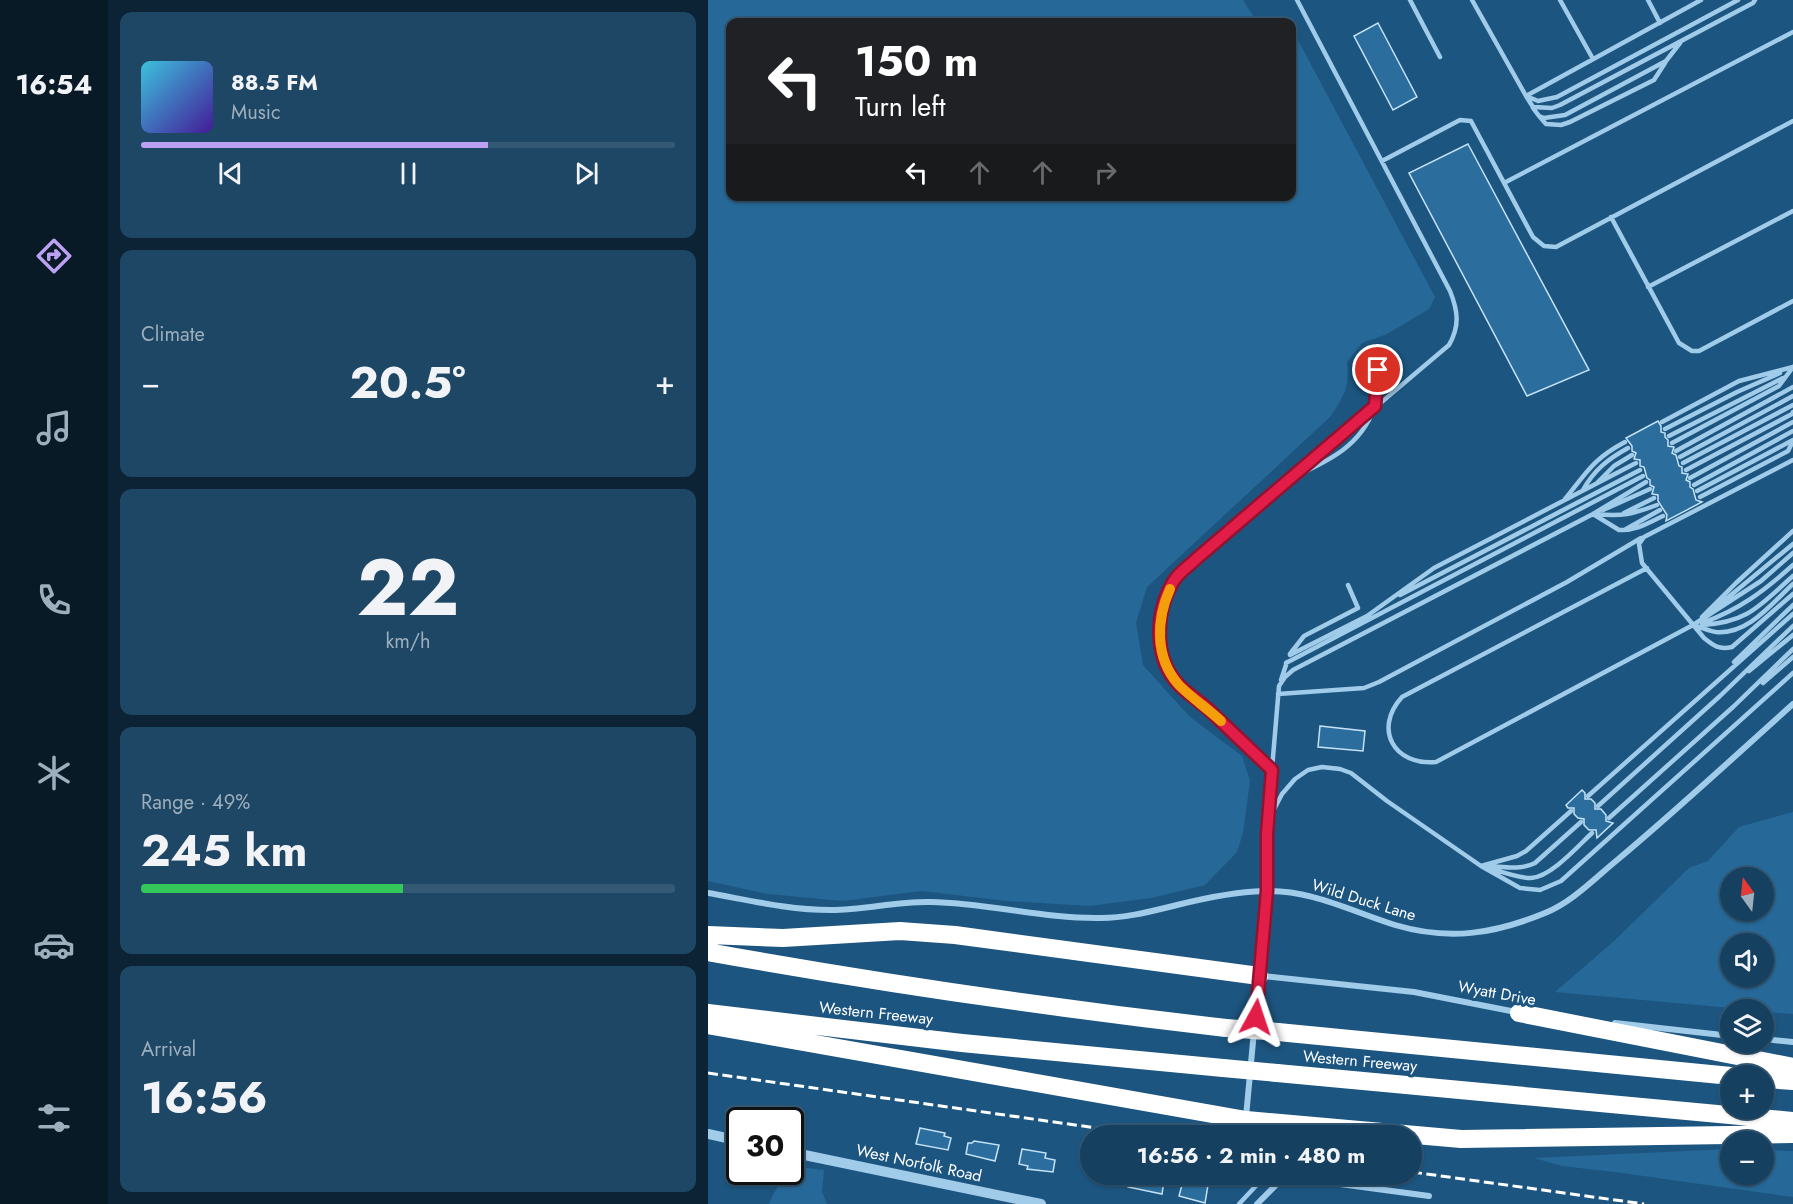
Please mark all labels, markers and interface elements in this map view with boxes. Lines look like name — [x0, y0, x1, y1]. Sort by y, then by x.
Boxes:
text: 150 m — [855, 31, 978, 92]
icon: left — [756, 42, 834, 120]
text: 16:54 — [16, 65, 92, 104]
text: 88.5 FM — [231, 66, 318, 98]
text: Turn left — [855, 87, 945, 126]
text: Music — [231, 98, 281, 127]
icon: left — [900, 156, 933, 189]
icon: ahead — [963, 156, 996, 189]
icon: ahead — [1026, 156, 1059, 189]
icon: right — [1089, 156, 1122, 189]
icon: previous — [214, 157, 247, 190]
icon: pause — [392, 157, 425, 190]
icon: next — [570, 157, 603, 190]
icon: directions — [33, 235, 75, 277]
text: Climate — [141, 320, 205, 349]
pin — [1352, 344, 1403, 395]
text: 20.5° — [349, 350, 466, 415]
icon: arrive — [1361, 353, 1394, 386]
text: − — [141, 359, 160, 406]
text: + — [655, 359, 675, 406]
icon: music — [33, 407, 75, 449]
text: 22 — [357, 532, 459, 644]
icon: phone — [33, 579, 75, 621]
text: km/h — [385, 627, 431, 656]
icon: climate — [33, 752, 75, 794]
text: Range · 49% — [141, 788, 250, 817]
text: 245 km — [141, 818, 307, 883]
north arrow — [1720, 867, 1774, 921]
map controls — [1720, 867, 1774, 1185]
street label: Wild Duck Lane — [1309, 873, 1419, 927]
icon: car — [33, 924, 75, 966]
button: sound — [1720, 933, 1774, 987]
street label: Wyatt Drive — [1456, 975, 1538, 1011]
position arrow — [1224, 985, 1288, 1049]
street label: Western Freeway — [818, 996, 935, 1031]
button: layers — [1720, 999, 1774, 1053]
text: Arrival — [141, 1035, 196, 1064]
street label: Western Freeway — [1302, 1045, 1419, 1078]
text: 16:56 — [141, 1065, 268, 1130]
button: + — [1720, 1065, 1774, 1119]
icon: filters — [33, 1097, 75, 1139]
speed limit sign: 30 — [726, 1107, 804, 1185]
button: − — [1720, 1131, 1774, 1185]
street label: West Norfolk Road — [854, 1138, 984, 1188]
text: 16:56 · 2 min · 480 m — [1137, 1139, 1365, 1171]

